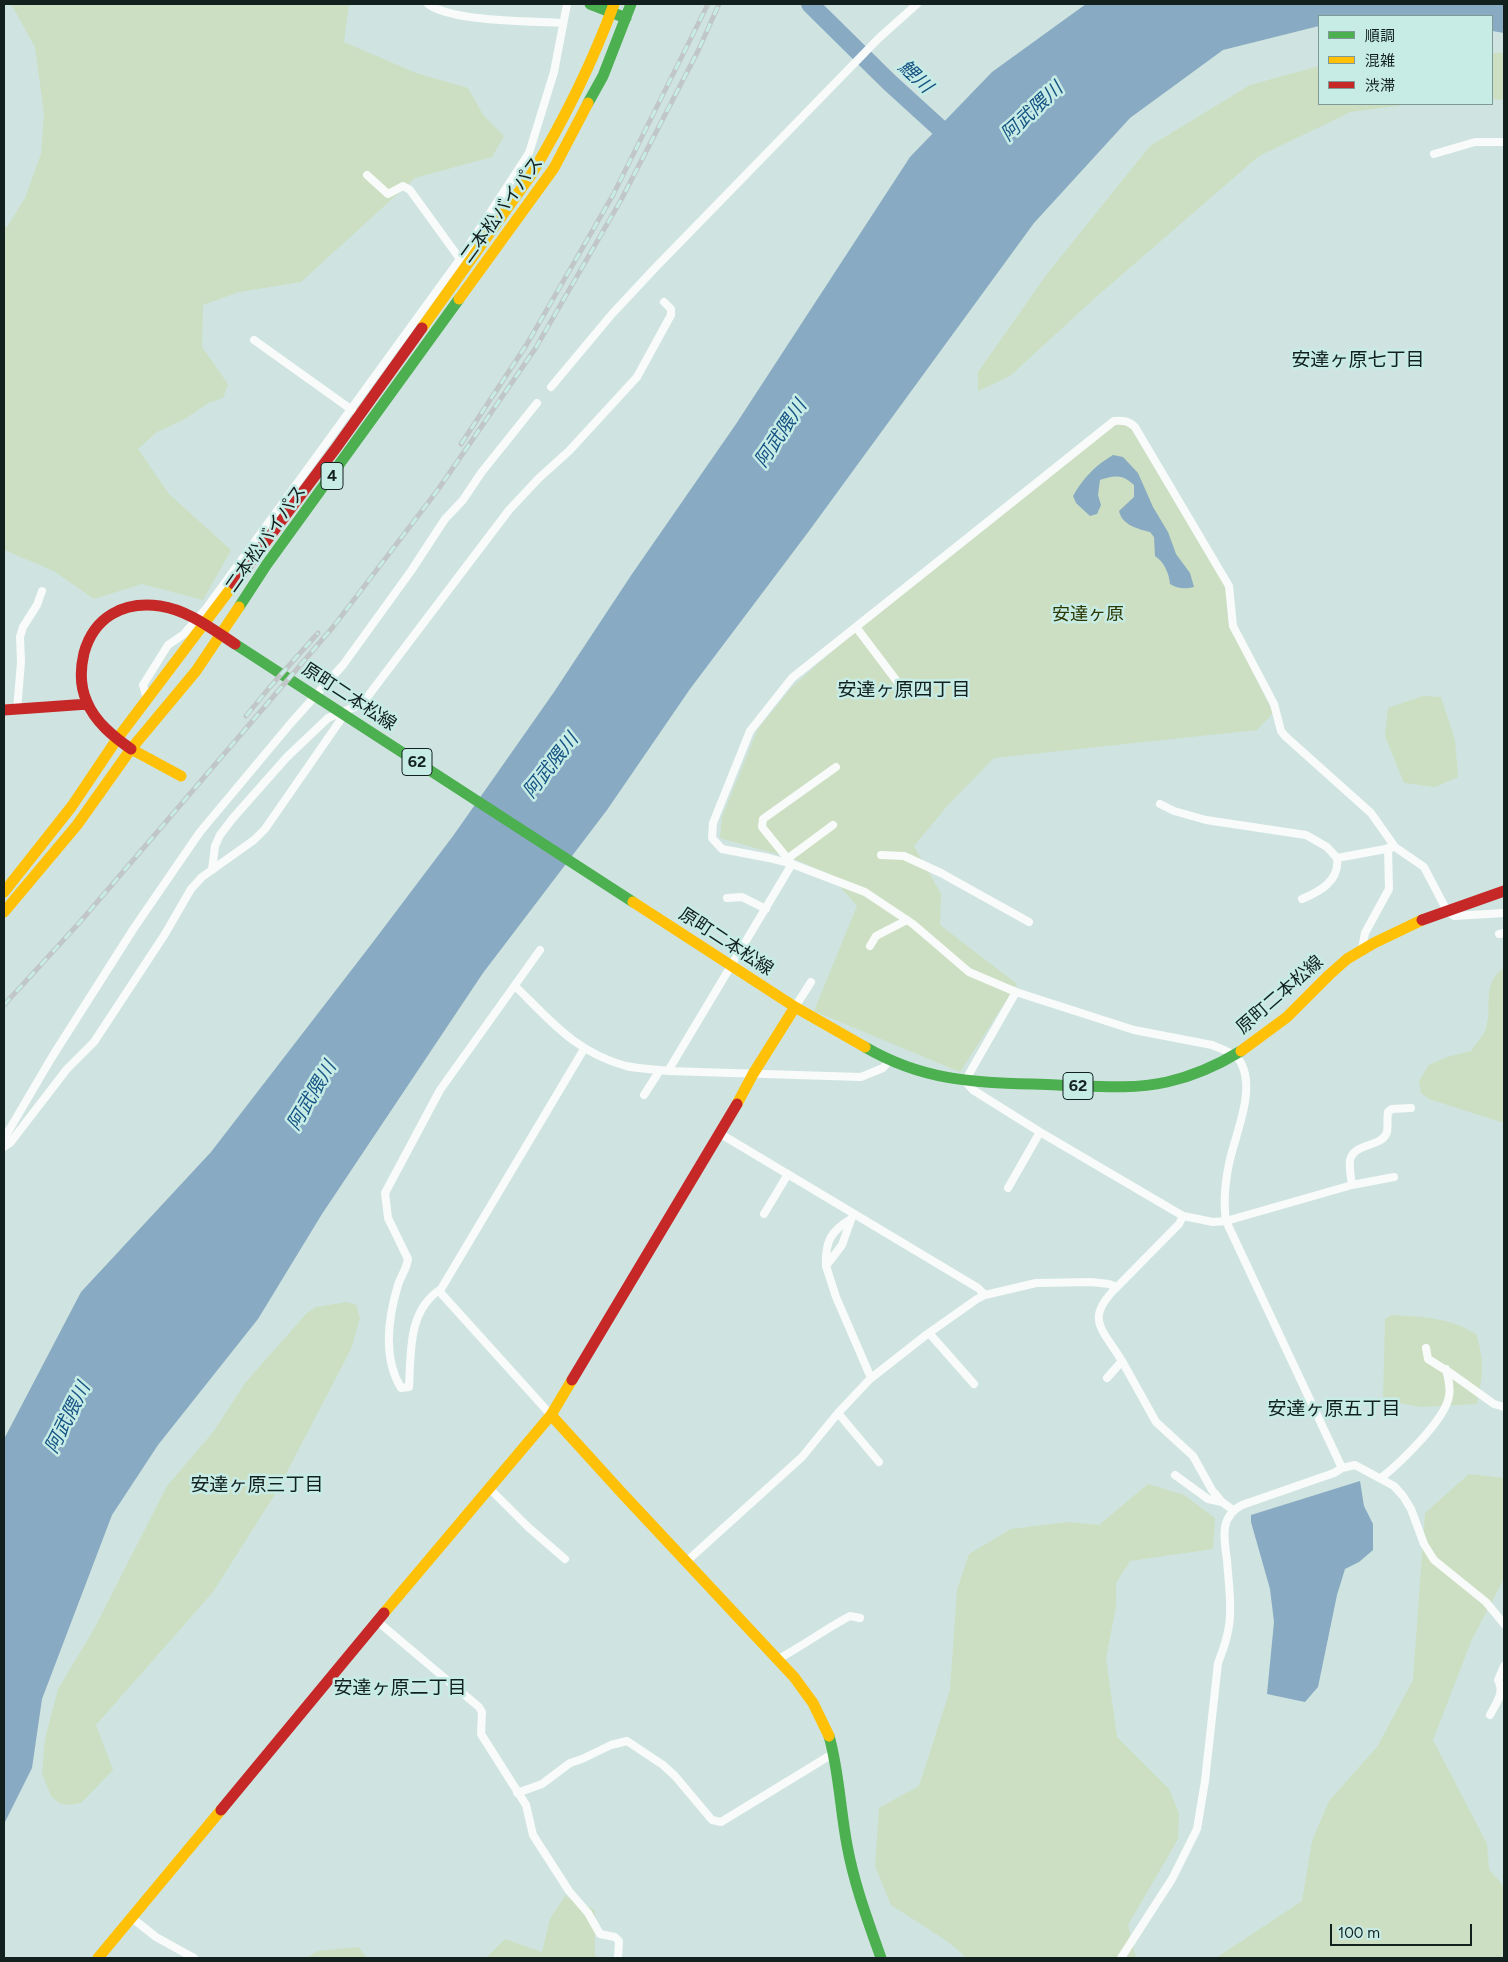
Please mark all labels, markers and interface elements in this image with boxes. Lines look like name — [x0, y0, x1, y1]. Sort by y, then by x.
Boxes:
legend — [1318, 15, 1493, 105]
text: 順調 — [1365, 27, 1395, 45]
text: 混雑 — [1365, 52, 1395, 70]
water label: 鯉川 — [893, 56, 937, 98]
text: 渋滞 — [1365, 77, 1395, 95]
water label: 阿武隈川 — [996, 78, 1068, 146]
street label: 二本松バイパス — [456, 153, 548, 267]
district label: 安達ヶ原七丁目 — [1292, 349, 1424, 371]
water label: 阿武隈川 — [750, 396, 812, 472]
road number: 4 — [321, 462, 343, 490]
street label: 二本松バイパス — [221, 481, 311, 597]
park label: 安達ヶ原 — [1052, 604, 1124, 626]
street label: 原町二本松線 — [298, 659, 400, 735]
district label: 安達ヶ原四丁目 — [838, 679, 970, 701]
water label: 阿武隈川 — [519, 729, 583, 803]
road number: 62 — [402, 749, 432, 776]
street label: 原町二本松線 — [675, 904, 777, 980]
street label: 原町二本松線 — [1232, 951, 1328, 1039]
water label: 阿武隈川 — [283, 1058, 341, 1134]
road number: 62 — [1063, 1072, 1093, 1100]
water label: 阿武隈川 — [41, 1379, 95, 1457]
district label: 安達ヶ原五丁目 — [1268, 1398, 1400, 1420]
district label: 安達ヶ原三丁目 — [191, 1474, 323, 1496]
district label: 安達ヶ原二丁目 — [334, 1677, 466, 1699]
scale bar — [1333, 1914, 1476, 1946]
text: 100 m — [1338, 1924, 1380, 1942]

